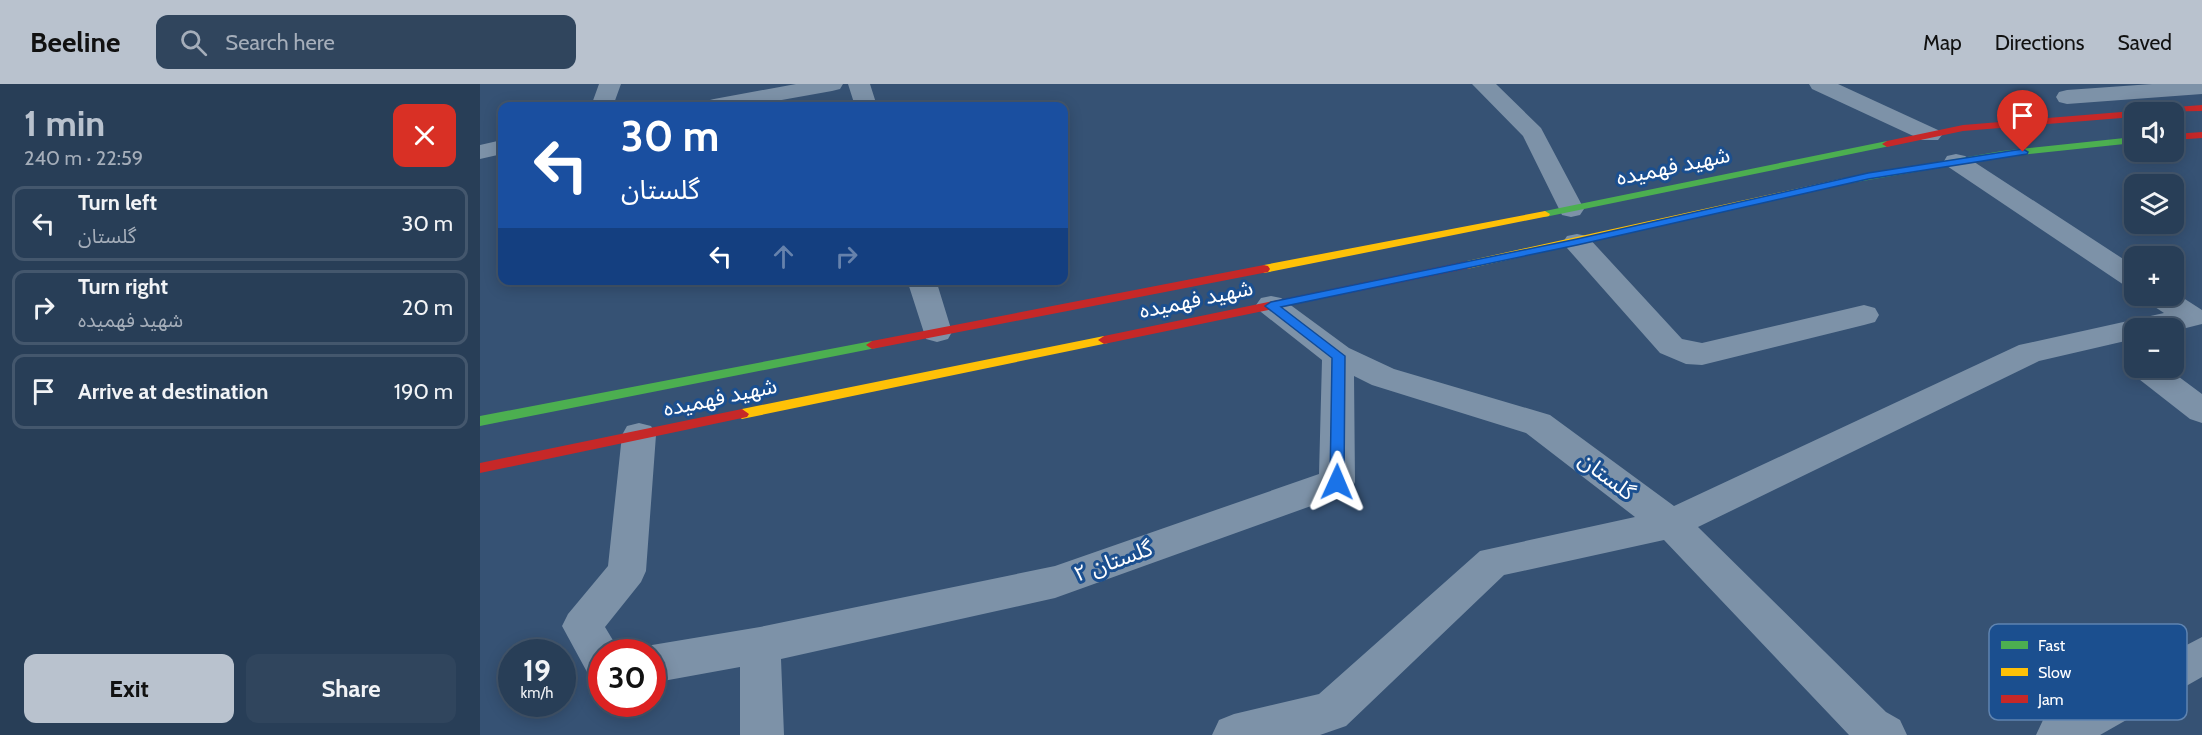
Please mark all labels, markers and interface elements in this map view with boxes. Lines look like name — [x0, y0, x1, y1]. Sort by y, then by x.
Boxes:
search box — [156, 15, 576, 69]
text: Beeline — [30, 25, 120, 59]
icon: search — [177, 26, 210, 59]
text: Search here — [225, 29, 335, 56]
text: Map — [1923, 30, 1962, 55]
text: Directions — [1995, 30, 2084, 55]
text: Saved — [2117, 30, 2172, 55]
pin — [1997, 90, 2048, 152]
icon: arrive — [2006, 99, 2039, 132]
text: 1 min — [24, 101, 105, 145]
map controls — [2124, 102, 2184, 378]
button: sound — [2124, 102, 2184, 162]
button: close — [393, 104, 456, 167]
text: 30 m — [621, 110, 719, 162]
icon: left — [522, 126, 600, 204]
street label: شهید فهمیده — [1614, 141, 1732, 191]
text: 240 m · 22:59 — [24, 146, 143, 170]
text: گلستان — [621, 173, 700, 206]
button: layers — [2124, 174, 2184, 234]
text: Turn left — [78, 189, 157, 216]
icon: left — [27, 207, 60, 240]
text: 30 m — [401, 210, 453, 237]
text: گلستان — [78, 224, 136, 248]
icon: left — [704, 240, 737, 273]
icon: ahead — [767, 240, 800, 273]
icon: right — [830, 240, 863, 273]
button: + — [2124, 246, 2184, 306]
text: Turn right — [78, 273, 168, 300]
street label: شهید فهمیده — [1137, 274, 1255, 324]
icon: right — [27, 291, 60, 324]
text: 20 m — [402, 294, 453, 321]
text: شهید فهمیده — [78, 308, 183, 332]
button: − — [2124, 318, 2184, 378]
street label: شهید فهمیده — [661, 372, 779, 422]
icon: arrive — [27, 375, 60, 408]
text: Arrive at destination — [78, 378, 268, 405]
text: 190 m — [394, 378, 453, 405]
street label: گلستان — [1573, 446, 1641, 507]
position arrow — [1305, 450, 1369, 514]
street label: گلستان ۲ — [1070, 534, 1157, 588]
legend — [1989, 624, 2187, 720]
text: Fast — [2038, 636, 2066, 655]
speed limit sign: 30 — [588, 639, 666, 717]
text: 19 — [523, 652, 551, 689]
button: Exit — [24, 654, 234, 723]
button: Share — [246, 654, 456, 723]
text: Slow — [2038, 663, 2072, 682]
text: km/h — [521, 684, 553, 702]
text: Jam — [2037, 690, 2064, 709]

